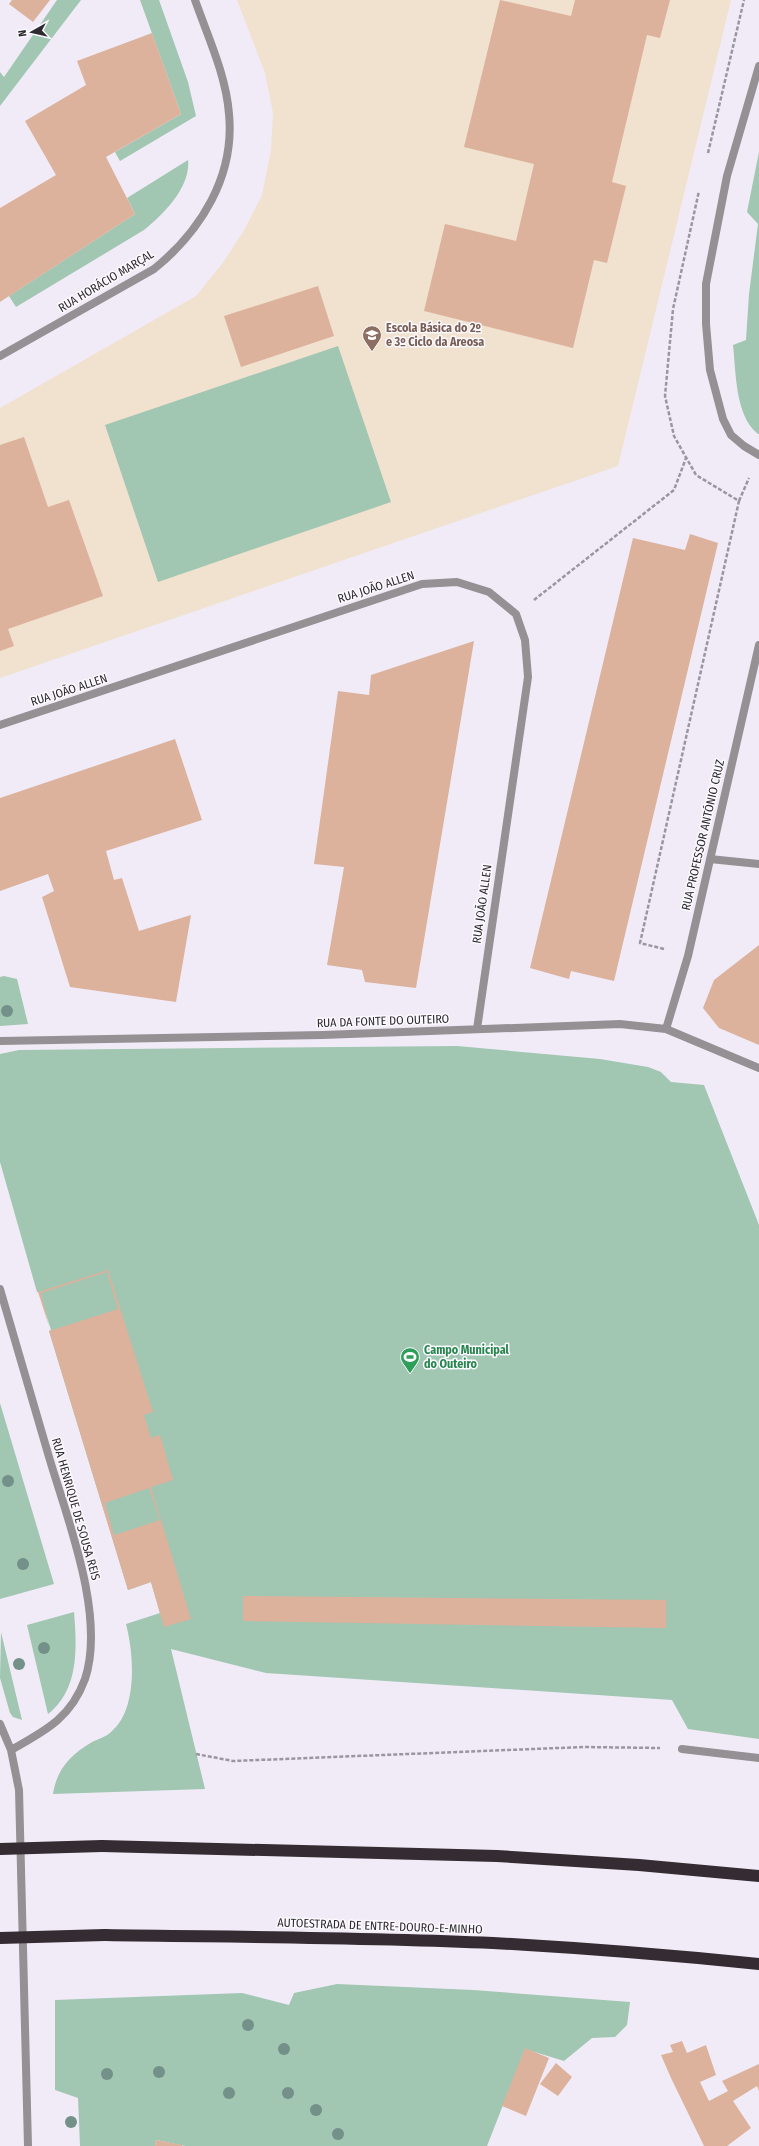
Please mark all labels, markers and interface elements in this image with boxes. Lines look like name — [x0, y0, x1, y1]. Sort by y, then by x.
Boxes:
north arrow — [12, 12, 52, 52]
text: N — [16, 29, 29, 37]
street label: RUA HORÁCIO MARÇAL — [55, 246, 157, 315]
place label: Escola Básica do 2º e 3º Ciclo da Areosa — [386, 321, 484, 349]
school or university icon: Escola Básica do 2º e 3º Ciclo da Areosa — [361, 324, 383, 352]
street label: RUA JOÃO ALLEN — [336, 567, 416, 606]
street label: RUA JOÃO ALLEN — [29, 670, 109, 709]
street label: RUA PROFESSOR ANTÓNIO CRUZ — [678, 758, 727, 912]
street label: RUA JOÃO ALLEN — [469, 863, 494, 944]
street label: RUA DA FONTE DO OUTEIRO — [316, 1012, 450, 1030]
place label: Campo Municipal do Outeiro — [424, 1343, 510, 1371]
sports icon: Campo Municipal do Outeiro — [399, 1346, 421, 1374]
street label: RUA HENRIQUE DE SOUSA REIS — [49, 1436, 103, 1582]
street label: AUTOESTRADA DE ENTRE-DOURO-E-MINHO — [277, 1915, 483, 1937]

